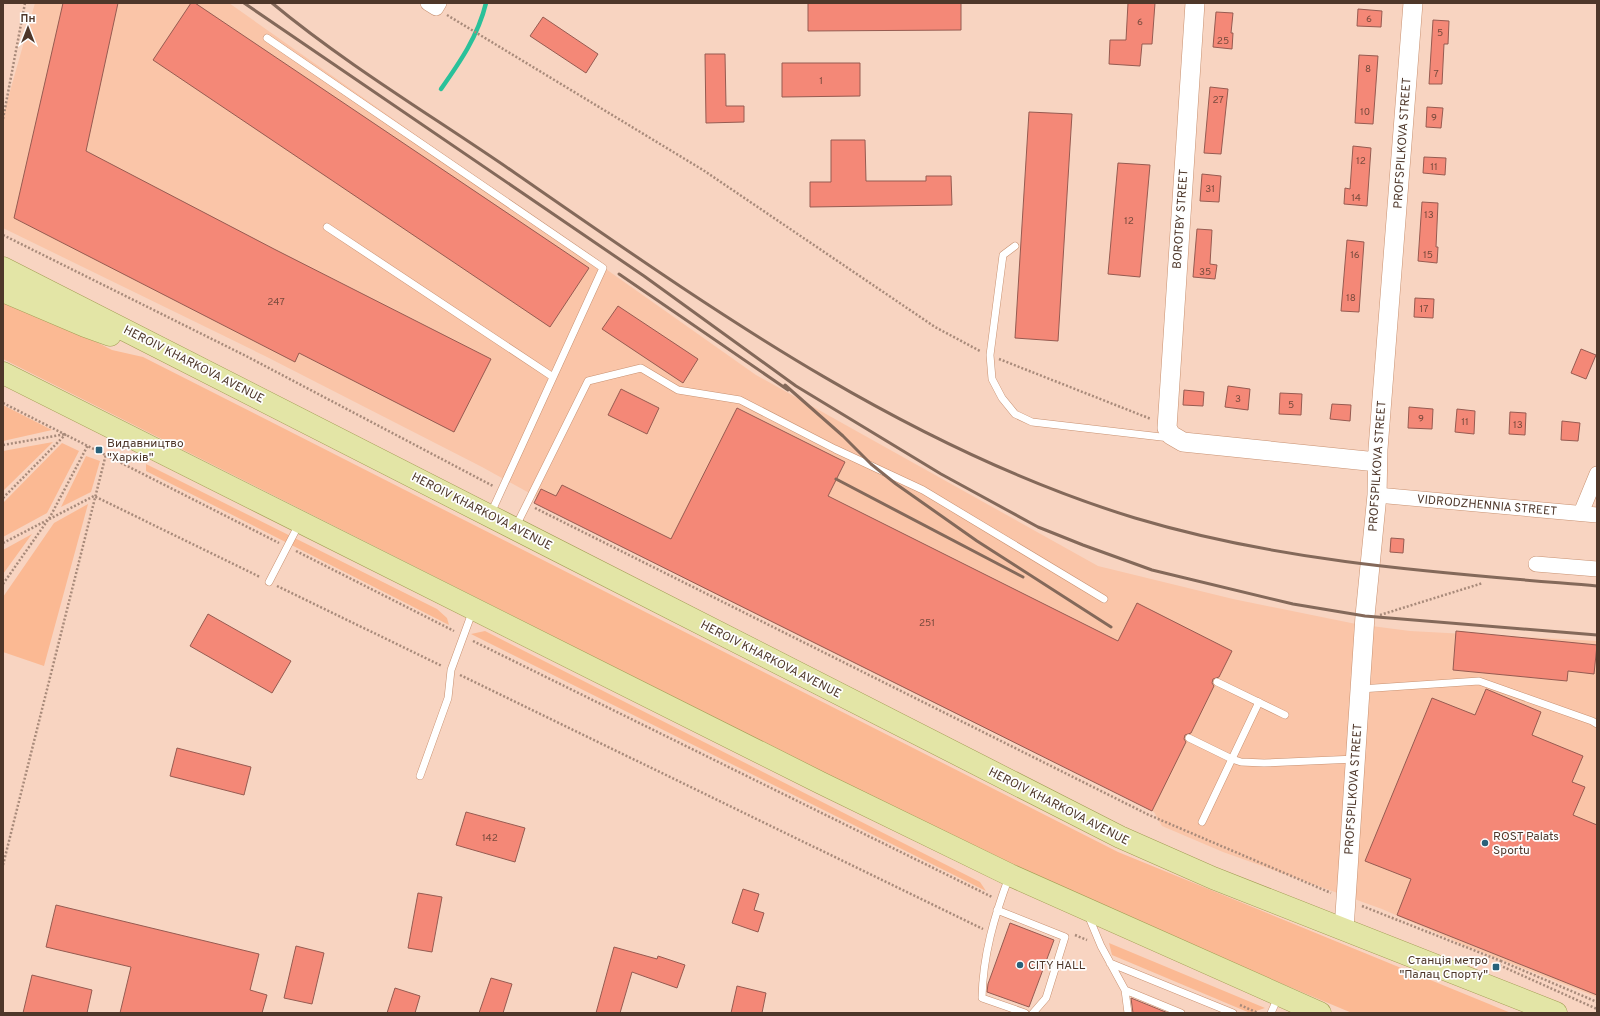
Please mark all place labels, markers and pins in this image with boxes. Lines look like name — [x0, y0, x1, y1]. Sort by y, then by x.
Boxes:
place label: Видавництво "Харків" — [107, 436, 184, 466]
marker: Видавництво "Харків" — [94, 445, 104, 455]
place label: ROST Palats Sportu — [1493, 829, 1559, 859]
marker: ROST Palats Sportu — [1480, 838, 1490, 848]
place label: Станція метро "Палац Спорту" — [1399, 953, 1488, 983]
place label: CITY HALL — [1028, 958, 1086, 974]
marker: CITY HALL — [1015, 960, 1025, 970]
marker: Станція метро "Палац Спорту" — [1491, 962, 1501, 972]

